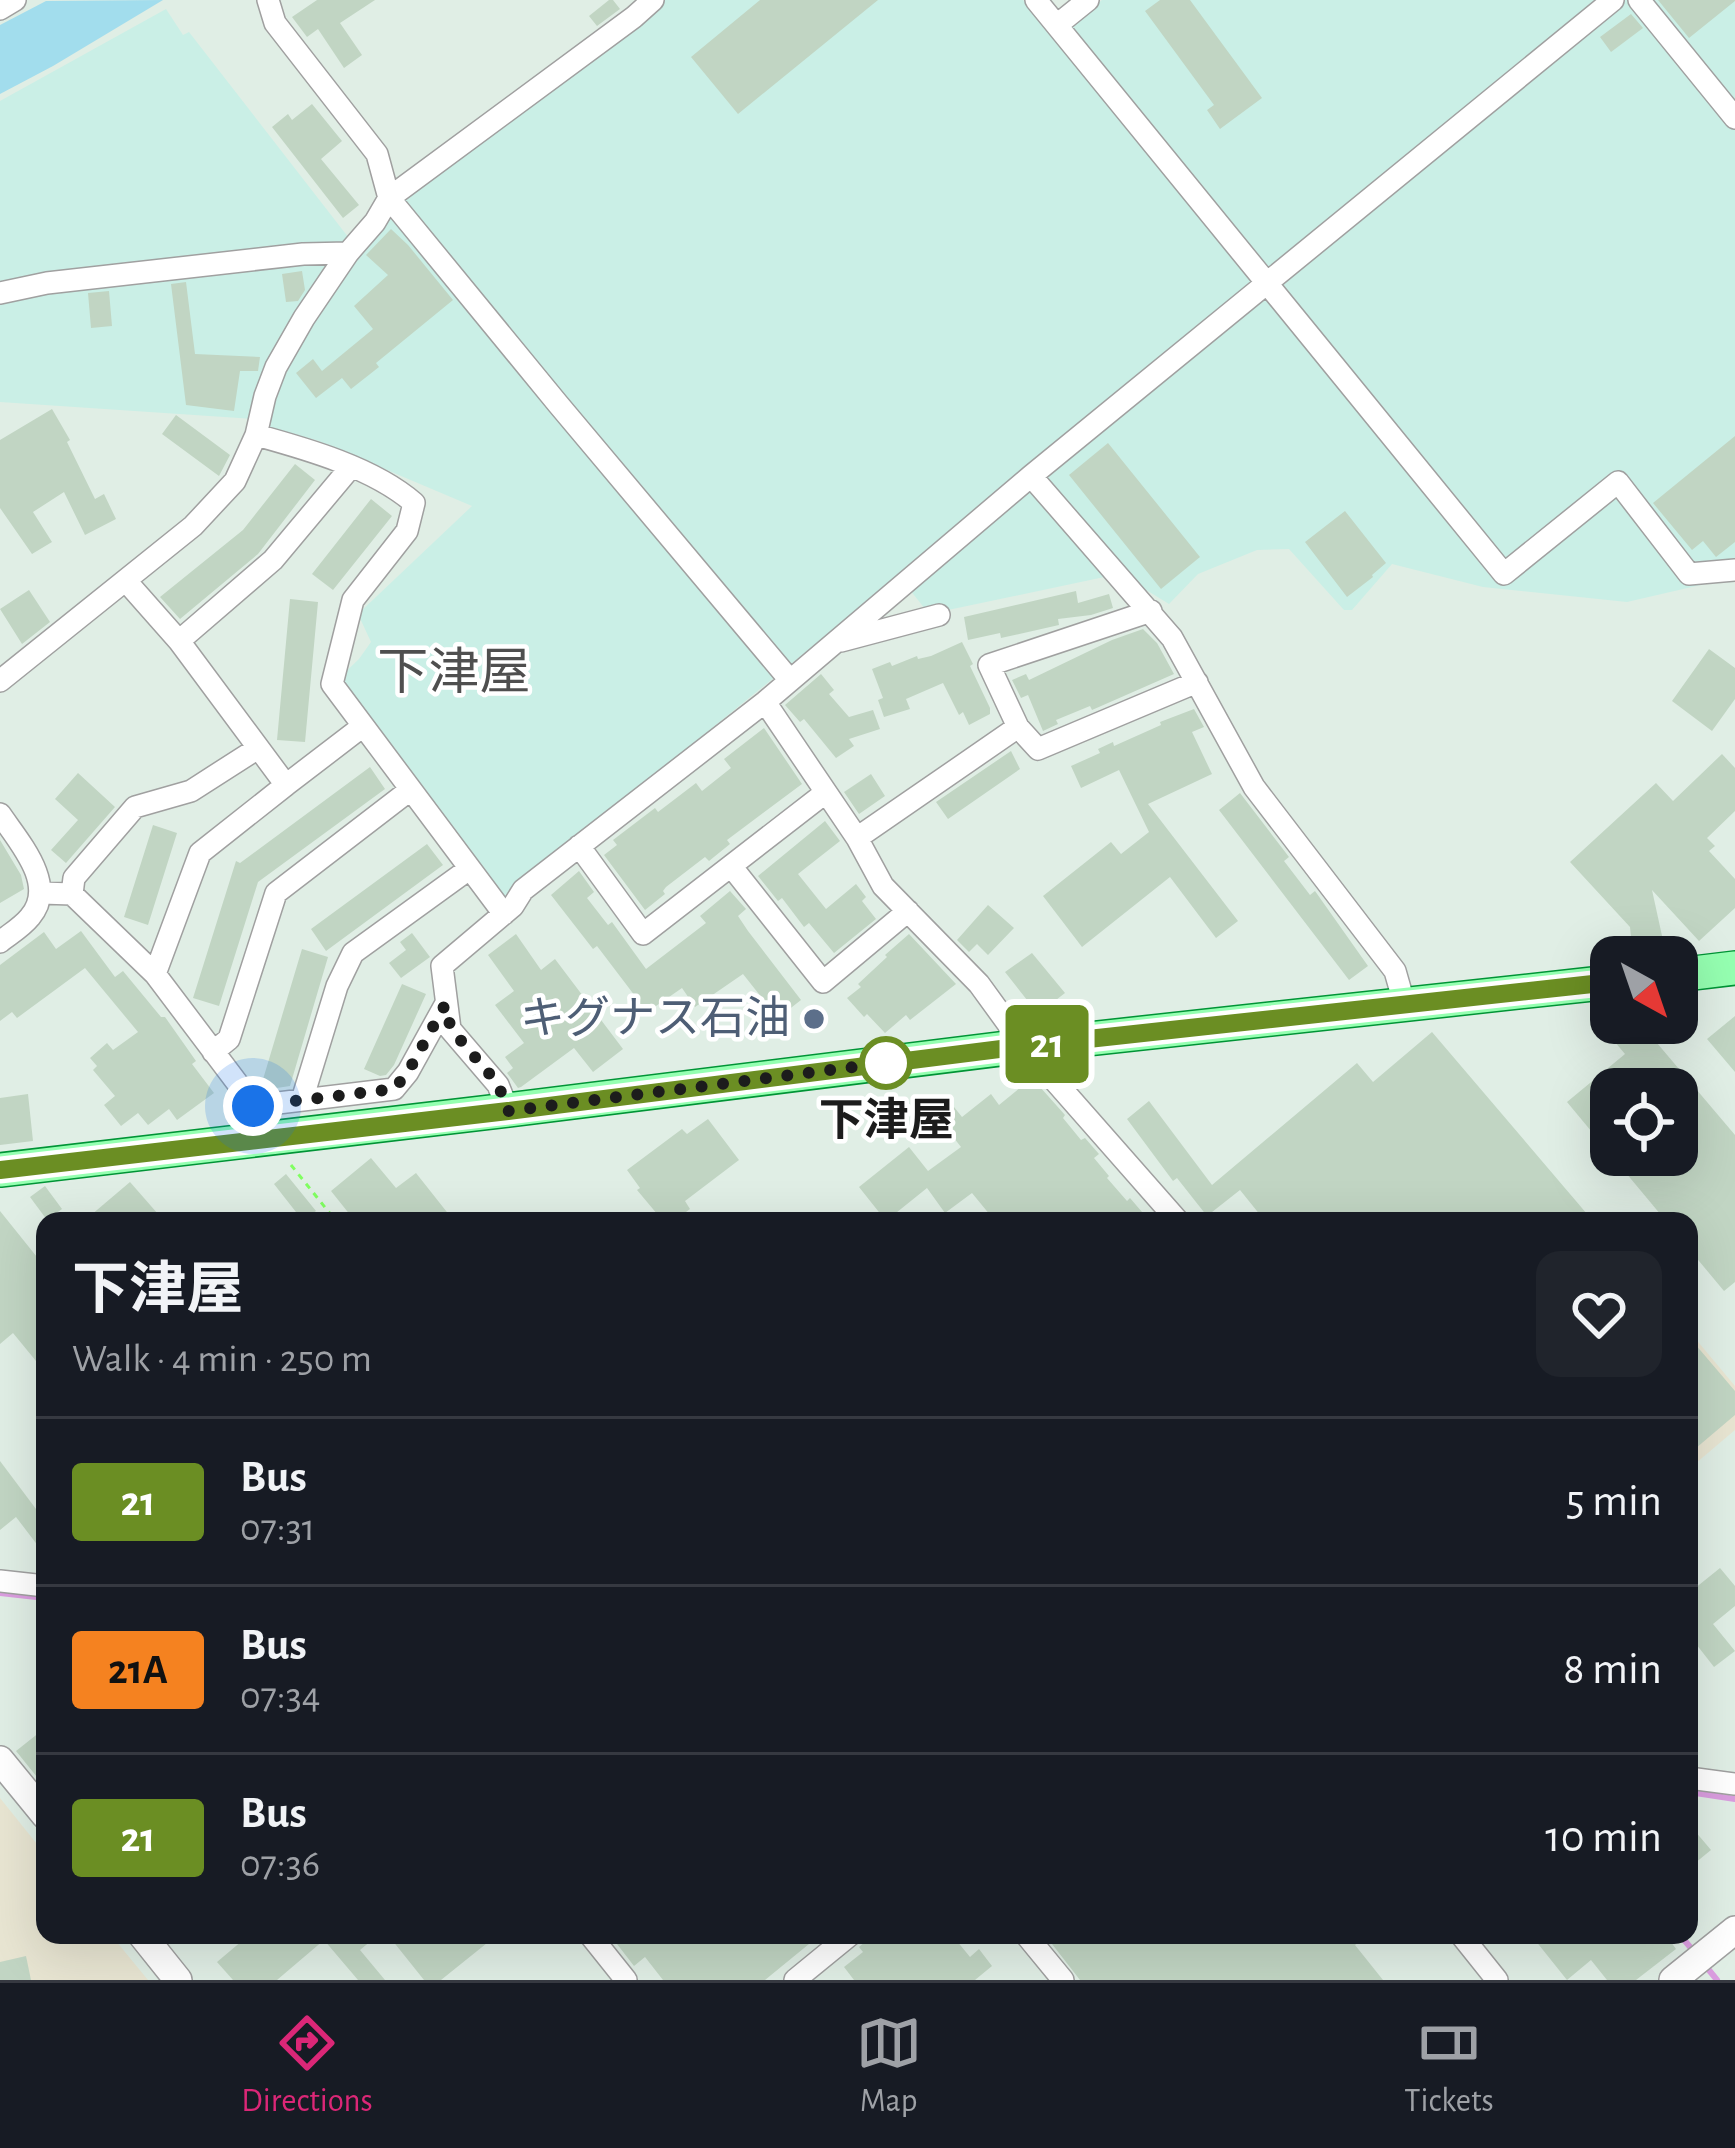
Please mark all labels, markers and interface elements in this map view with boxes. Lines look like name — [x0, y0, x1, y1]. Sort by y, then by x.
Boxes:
district label: 下津屋 — [377, 646, 531, 699]
north arrow — [1590, 936, 1698, 1044]
map controls — [1590, 936, 1698, 1176]
place label: キグナス石油 — [520, 995, 790, 1042]
line badge: 21 — [993, 1005, 1101, 1083]
marker: キグナス石油 — [801, 1006, 827, 1032]
text: 21 — [1030, 1023, 1064, 1065]
marker: 下津屋 — [861, 1038, 911, 1088]
button: locate — [1590, 1068, 1698, 1176]
your location — [223, 1076, 283, 1136]
place label: 下津屋 — [818, 1096, 954, 1144]
button: heart — [1536, 1251, 1662, 1377]
text: 下津屋 — [72, 1262, 243, 1319]
text: Walk · 4 min · 250 m — [72, 1340, 372, 1379]
text: Bus — [240, 1455, 307, 1500]
text: 5 min — [1566, 1479, 1662, 1524]
text: 21 — [121, 1481, 155, 1523]
text: 07:31 — [240, 1509, 315, 1548]
text: Bus — [240, 1623, 307, 1668]
text: 8 min — [1563, 1647, 1662, 1692]
text: 21A — [108, 1649, 168, 1691]
text: 07:34 — [240, 1677, 321, 1716]
text: Bus — [240, 1791, 307, 1836]
text: 10 min — [1545, 1815, 1662, 1860]
text: 21 — [121, 1817, 155, 1859]
text: 07:36 — [240, 1845, 320, 1884]
tab: Directions — [241, 2010, 373, 2122]
tab: Map — [856, 2010, 922, 2122]
tab: Tickets — [1404, 2010, 1494, 2122]

